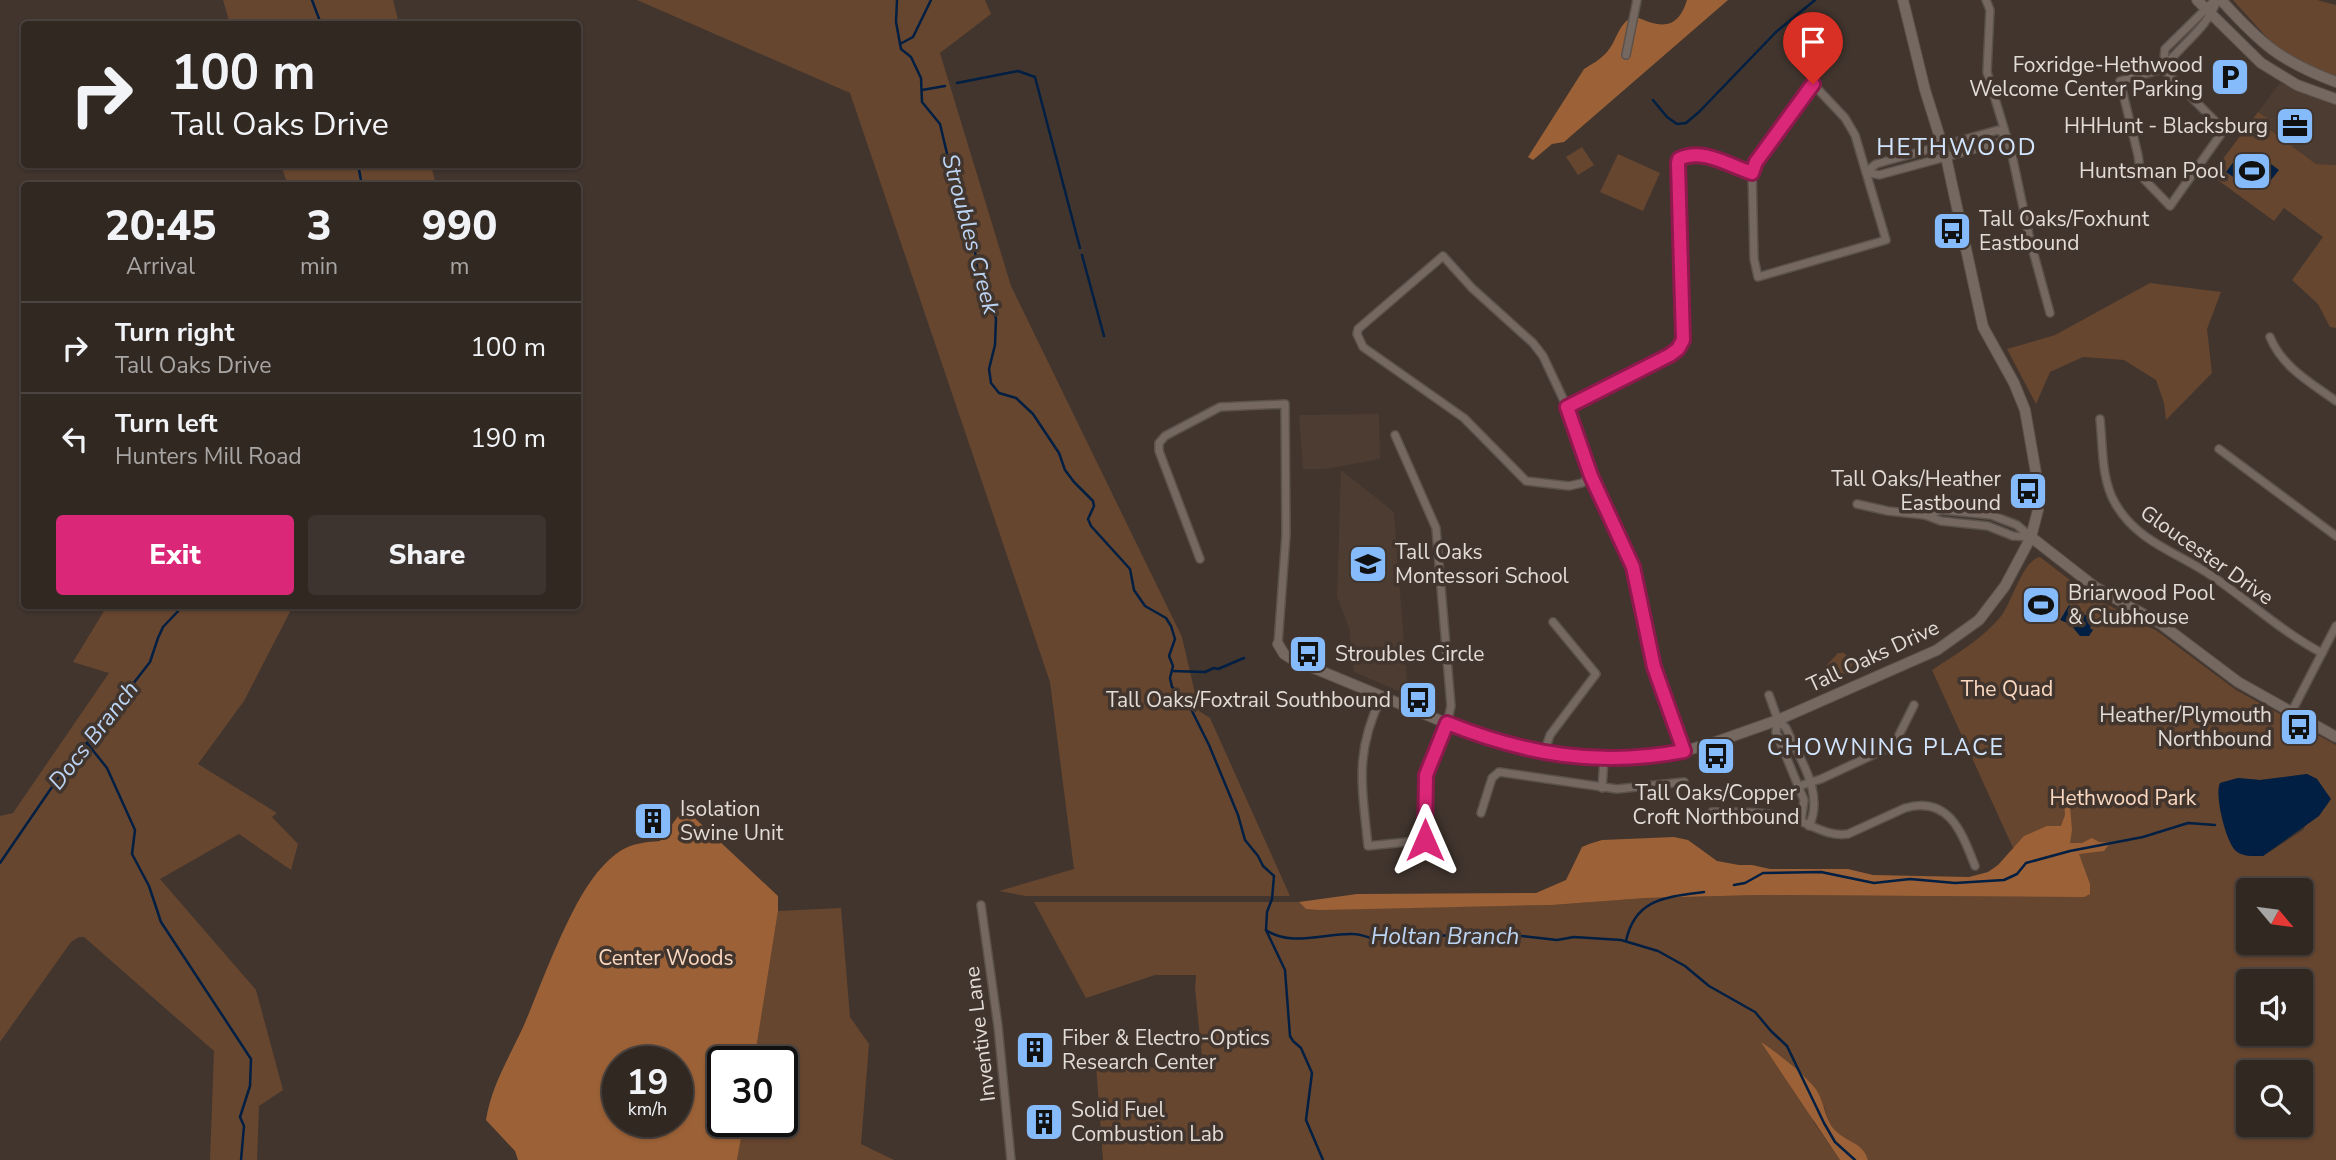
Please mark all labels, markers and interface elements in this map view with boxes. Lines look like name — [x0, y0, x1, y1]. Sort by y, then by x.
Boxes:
pin — [1783, 12.0, 1843, 84]
icon: arrive — [1794, 23, 1832, 61]
text: 100 m — [171, 39, 315, 106]
icon: right — [56, 49, 147, 140]
place label: Foxridge-Hethwood Welcome Center Parking — [1969, 51, 2203, 103]
parking icon: Foxridge-Hethwood Welcome Center Parking — [2209, 56, 2251, 98]
text: Tall Oaks Drive — [171, 103, 389, 146]
office icon: HHHunt - Blacksburg — [2274, 105, 2316, 147]
place label: HHHunt - Blacksburg — [2064, 112, 2268, 140]
district label: HETHWOOD — [1876, 131, 2038, 163]
sports icon: Huntsman Pool — [2231, 150, 2273, 192]
water label: Stroubles Creek — [934, 151, 1007, 318]
place label: Huntsman Pool — [2079, 157, 2226, 185]
text: 20:45 — [105, 198, 216, 255]
text: 3 — [306, 198, 332, 255]
text: 990 — [422, 198, 497, 255]
place label: Tall Oaks/Foxhunt Eastbound — [1979, 205, 2150, 257]
bus stop icon: Tall Oaks/Foxhunt Eastbound — [1931, 210, 1973, 252]
text: Arrival — [126, 251, 195, 282]
text: min — [300, 251, 338, 282]
text: m — [450, 251, 469, 282]
text: Turn right — [115, 315, 234, 350]
icon: right — [56, 329, 94, 367]
text: 100 m — [470, 330, 546, 365]
text: Tall Oaks Drive — [115, 350, 271, 381]
text: Turn left — [115, 406, 218, 441]
icon: left — [56, 420, 94, 458]
text: 190 m — [470, 421, 546, 456]
text: Hunters Mill Road — [115, 441, 302, 472]
place label: Tall Oaks/Heather Eastbound — [1831, 465, 2001, 517]
bus stop icon: Tall Oaks/Heather Eastbound — [2007, 470, 2049, 512]
street label: Gloucester Drive — [2135, 499, 2279, 611]
button: Exit — [56, 515, 294, 595]
button: Share — [308, 515, 546, 595]
place label: Tall Oaks Montessori School — [1395, 538, 1570, 590]
school or university icon: Tall Oaks Montessori School — [1347, 543, 1389, 585]
place label: Briarwood Pool & Clubhouse — [2068, 579, 2216, 631]
sports icon: Briarwood Pool & Clubhouse — [2020, 584, 2062, 626]
street label: Tall Oaks Drive — [1802, 613, 1944, 699]
bus stop icon: Stroubles Circle — [1287, 633, 1329, 675]
place label: Stroubles Circle — [1335, 640, 1485, 668]
water label: Docs Branch — [41, 674, 146, 796]
park label: The Quad — [1961, 675, 2053, 703]
bus stop icon: Tall Oaks/Foxtrail Southbound — [1397, 679, 1439, 721]
place label: Tall Oaks/Foxtrail Southbound — [1106, 686, 1391, 714]
place label: Heather/Plymouth Northbound — [2099, 701, 2272, 753]
bus stop icon: Heather/Plymouth Northbound — [2278, 706, 2320, 748]
district label: CHOWNING PLACE — [1767, 732, 2005, 763]
bus stop icon: Tall Oaks/Copper Croft Northbound — [1695, 735, 1737, 777]
place label: Tall Oaks/Copper Croft Northbound — [1633, 779, 1799, 831]
park label: Hethwood Park — [2050, 784, 2197, 812]
place label: Isolation Swine Unit — [680, 795, 784, 847]
building icon: Isolation Swine Unit — [632, 800, 674, 842]
position arrow — [1388, 803, 1462, 877]
north arrow — [2236, 878, 2314, 956]
map controls — [2236, 878, 2313, 1137]
water label: Holtan Branch — [1371, 921, 1519, 952]
park label: Center Woods — [598, 944, 734, 972]
street label: Inventive Lane — [958, 965, 1002, 1103]
button: sound — [2236, 969, 2313, 1046]
place label: Fiber & Electro-Optics Research Center — [1062, 1024, 1270, 1076]
building icon: Fiber & Electro-Optics Research Center — [1014, 1029, 1056, 1071]
speed limit sign: 30 — [707, 1046, 798, 1137]
text: 19 — [626, 1059, 669, 1106]
button: search — [2236, 1060, 2313, 1137]
place label: Solid Fuel Combustion Lab — [1071, 1096, 1224, 1148]
text: km/h — [628, 1097, 667, 1121]
building icon: Solid Fuel Combustion Lab — [1023, 1101, 1065, 1143]

